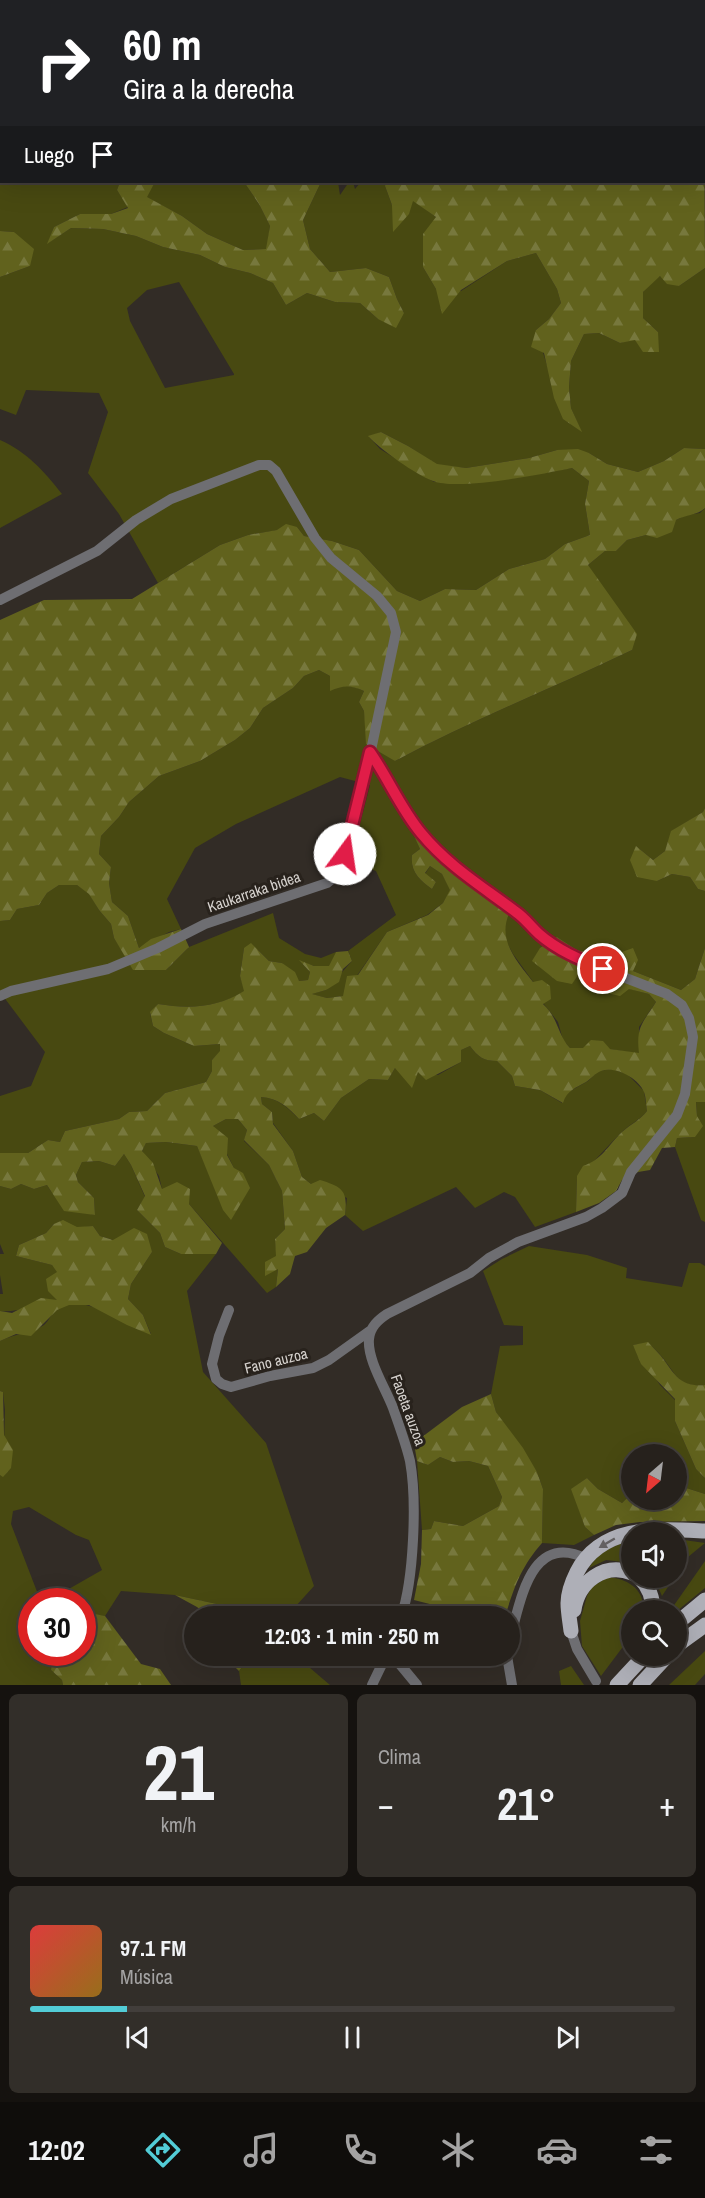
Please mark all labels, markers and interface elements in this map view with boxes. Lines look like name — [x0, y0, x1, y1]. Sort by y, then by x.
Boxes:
text: 60 m — [123, 17, 202, 73]
icon: right — [24, 24, 102, 102]
text: Gira a la derecha — [123, 71, 294, 107]
icon: arrive — [86, 138, 119, 171]
text: Luego — [24, 140, 74, 170]
position arrow — [313, 822, 377, 886]
street label: Kaukarraka bidea — [205, 866, 303, 917]
pin — [577, 943, 628, 994]
icon: arrive — [586, 952, 619, 985]
street label: Fano auzoa — [242, 1343, 310, 1378]
street label: Faoeta auzoa — [386, 1371, 431, 1449]
north arrow — [621, 1444, 687, 1510]
map controls — [621, 1444, 687, 1666]
button: sound — [621, 1522, 687, 1588]
one-way arrow — [599, 1537, 615, 1548]
speed limit sign: 30 — [18, 1588, 96, 1666]
button: search — [621, 1600, 687, 1666]
text: 12:03 · 1 min · 250 m — [265, 1621, 439, 1651]
text: 21 — [143, 1719, 214, 1824]
text: Clima — [378, 1743, 421, 1770]
text: 21° — [497, 1773, 556, 1834]
text: − — [378, 1782, 394, 1826]
text: + — [659, 1782, 675, 1826]
text: km/h — [161, 1811, 196, 1838]
text: 97.1 FM — [120, 1933, 186, 1963]
text: Música — [120, 1963, 173, 1990]
icon: previous — [121, 2021, 154, 2054]
icon: pause — [336, 2021, 369, 2054]
icon: next — [551, 2021, 584, 2054]
icon: directions — [142, 2129, 184, 2171]
icon: music — [240, 2129, 282, 2171]
icon: phone — [339, 2129, 381, 2171]
icon: climate — [437, 2129, 479, 2171]
icon: car — [536, 2129, 578, 2171]
icon: filters — [635, 2129, 677, 2171]
text: 12:02 — [28, 2132, 85, 2168]

